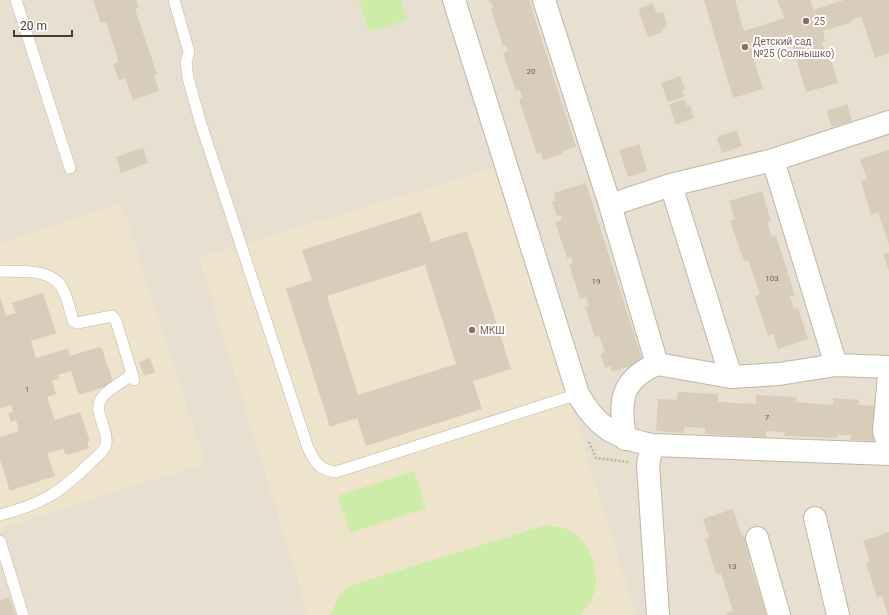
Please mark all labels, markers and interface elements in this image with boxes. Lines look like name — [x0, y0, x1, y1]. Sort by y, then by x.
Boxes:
scale bar — [14, 12, 72, 38]
marker: 25 — [801, 16, 811, 26]
place label: 25 — [814, 16, 826, 27]
text: 20 m — [20, 19, 47, 33]
place label: Детский сад №25 (Солнышко) — [753, 36, 834, 60]
marker: Детский сад №25 (Солнышко) — [740, 42, 750, 52]
house number: 20 — [527, 67, 536, 76]
house number: 103 — [765, 274, 779, 283]
house number: 19 — [592, 277, 601, 286]
marker: МКШ — [467, 325, 477, 335]
place label: МКШ — [480, 325, 505, 336]
house number: 1 — [25, 385, 29, 394]
house number: 7 — [765, 413, 770, 422]
house number: 13 — [728, 562, 737, 571]

